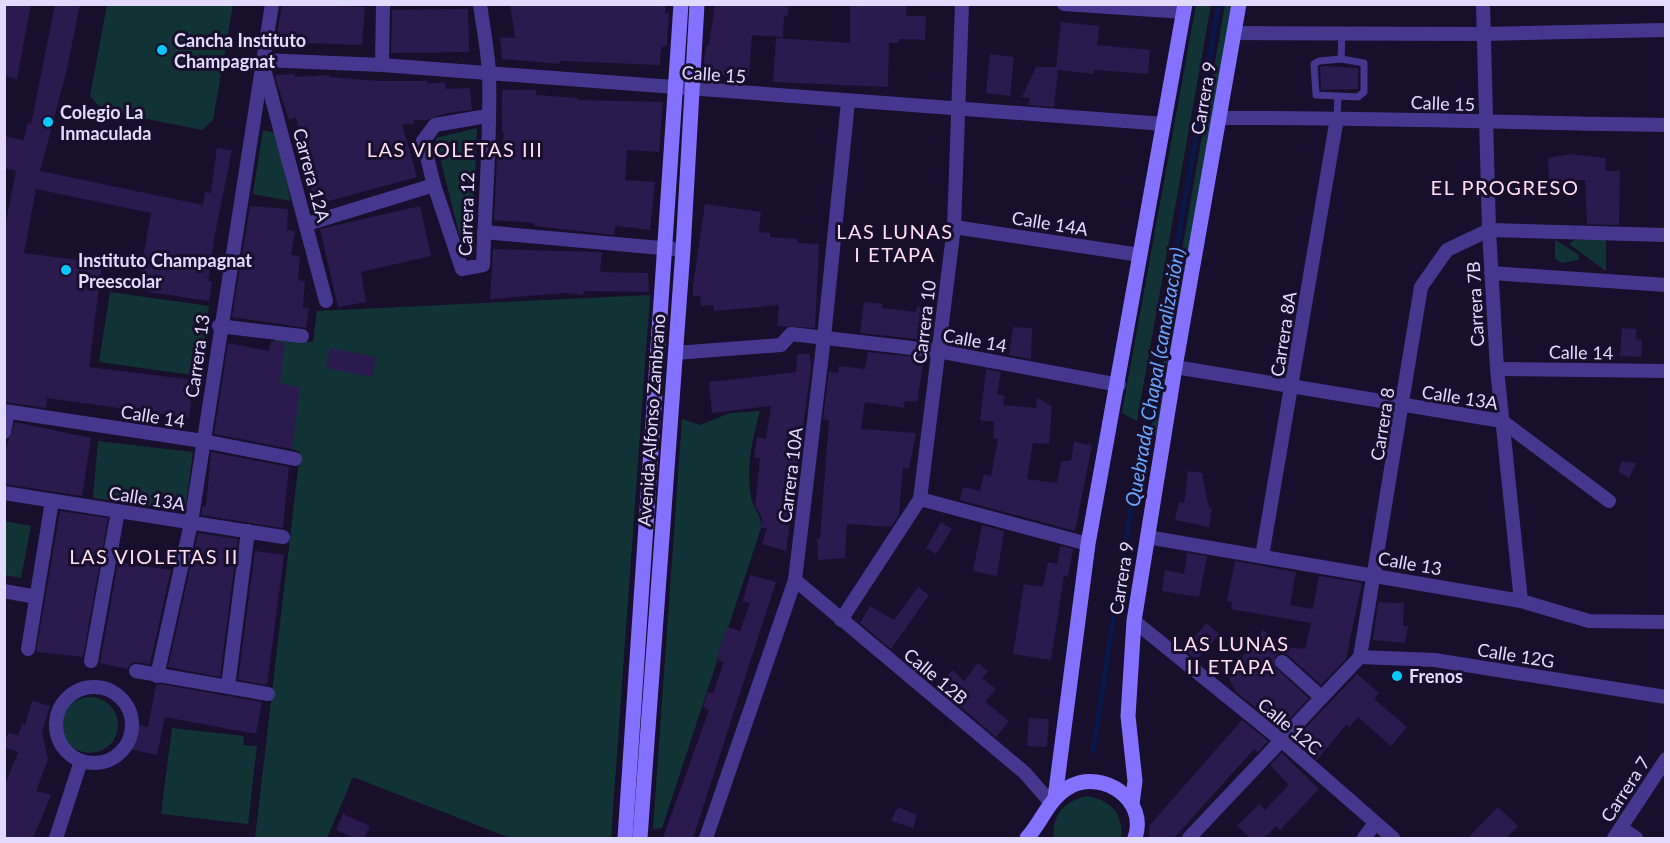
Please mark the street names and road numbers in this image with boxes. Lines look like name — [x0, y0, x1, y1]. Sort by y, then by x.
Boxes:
street label: Carrera 9 — [1186, 60, 1220, 136]
street label: Calle 15 — [681, 61, 747, 87]
street label: Calle 15 — [1410, 91, 1476, 115]
street label: Carrera 12A — [289, 126, 335, 225]
street label: Carrera 12 — [454, 172, 478, 256]
street label: Calle 14A — [1010, 206, 1090, 240]
street label: Carrera 7B — [1462, 261, 1488, 347]
street label: Carrera 10 — [908, 279, 940, 365]
street label: Carrera 8A — [1265, 289, 1301, 378]
street label: Carrera 13 — [180, 313, 214, 399]
street label: Avenida Alfonso Zambrano — [633, 313, 669, 527]
street label: Calle 14 — [941, 324, 1009, 356]
street label: Calle 14 — [1549, 340, 1613, 364]
street label: Calle 13A — [1420, 380, 1500, 414]
street label: Carrera 8 — [1365, 386, 1399, 462]
street label: Calle 14 — [119, 400, 187, 432]
street label: Carrera 10A — [773, 425, 807, 524]
street label: Calle 13A — [107, 481, 187, 515]
street label: Carrera 9 — [1104, 540, 1138, 616]
street label: Calle 13 — [1376, 547, 1444, 579]
street label: Calle 12G — [1476, 638, 1556, 672]
street label: Calle 12B — [900, 643, 972, 709]
street label: Calle 12C — [1254, 693, 1326, 759]
street label: Carrera 7 — [1596, 752, 1654, 826]

